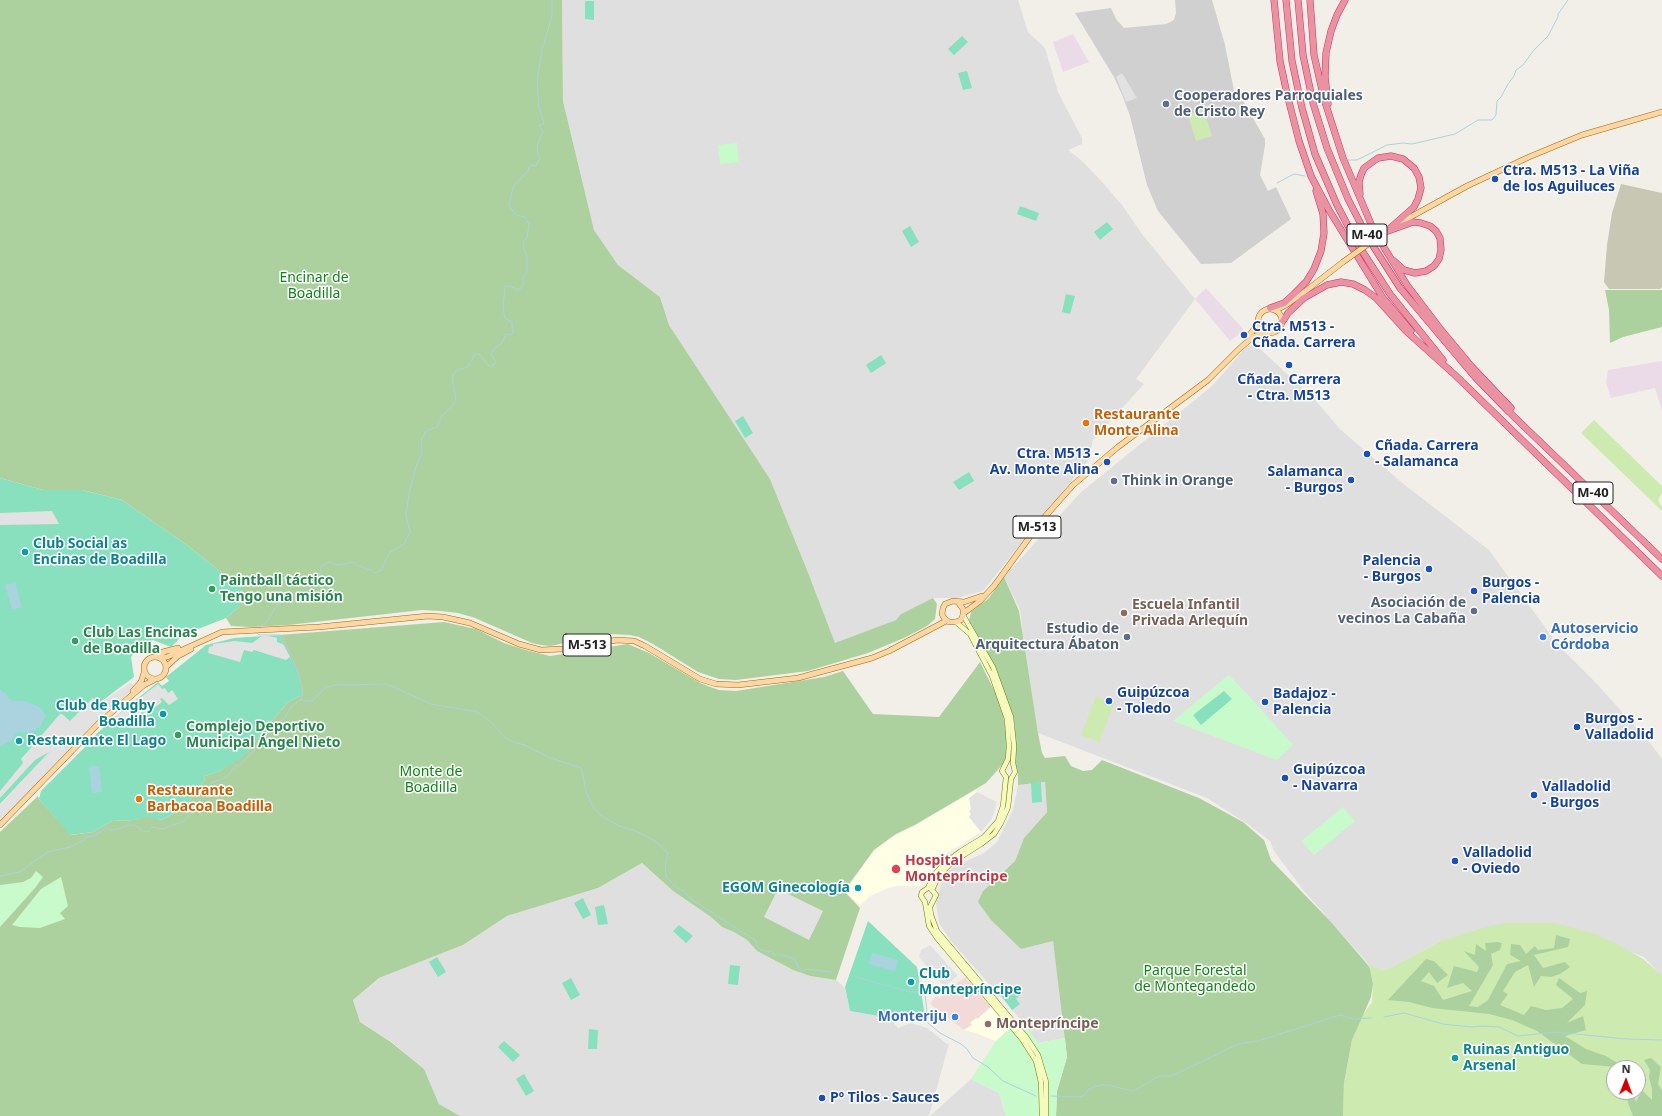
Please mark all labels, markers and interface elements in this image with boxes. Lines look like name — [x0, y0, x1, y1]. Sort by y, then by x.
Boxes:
place label: Cooperadores Parroquiales de Cristo Rey — [1174, 88, 1363, 120]
marker: Cooperadores Parroquiales de Cristo Rey — [1161, 99, 1171, 109]
place label: Ctra. M513 - La Viña de los Aguiluces — [1503, 163, 1640, 196]
marker: Ctra. M513 - La Viña de los Aguiluces — [1490, 174, 1500, 184]
road number: M-40 — [1347, 224, 1387, 246]
park label: Encinar de Boadilla — [279, 270, 349, 302]
place label: Ctra. M513 - Cñada. Carrera — [1252, 319, 1356, 352]
marker: Ctra. M513 - Cñada. Carrera — [1239, 330, 1249, 340]
marker: Cñada. Carrera - Ctra. M513 — [1284, 360, 1294, 370]
place label: Cñada. Carrera - Ctra. M513 — [1237, 372, 1341, 404]
place label: Restaurante Monte Alina — [1094, 407, 1180, 440]
marker: Restaurante Monte Alina — [1081, 418, 1091, 428]
place label: Cñada. Carrera - Salamanca — [1375, 438, 1479, 470]
place label: Ctra. M513 - Av. Monte Alina — [990, 446, 1099, 478]
marker: Cñada. Carrera - Salamanca — [1362, 449, 1372, 459]
marker: Ctra. M513 - Av. Monte Alina — [1102, 457, 1112, 467]
place label: Salamanca - Burgos — [1268, 464, 1343, 496]
place label: Think in Orange — [1122, 473, 1233, 489]
marker: Salamanca - Burgos — [1346, 475, 1356, 485]
marker: Think in Orange — [1109, 476, 1119, 486]
road number: M-40 — [1573, 482, 1613, 504]
road number: M-513 — [1013, 516, 1061, 538]
place label: Club Social as Encinas de Boadilla — [33, 536, 167, 568]
marker: Club Social as Encinas de Boadilla — [20, 547, 30, 557]
place label: Palencia - Burgos — [1362, 553, 1421, 586]
marker: Palencia - Burgos — [1424, 564, 1434, 574]
place label: Paintball táctico Tengo una misión — [220, 573, 343, 606]
place label: Burgos - Palencia — [1482, 575, 1541, 608]
marker: Paintball táctico Tengo una misión — [207, 584, 217, 594]
marker: Burgos - Palencia — [1469, 586, 1479, 596]
place label: Asociación de vecinos La Cabaña — [1338, 595, 1466, 628]
place label: Escuela Infantil Privada Arlequín — [1132, 597, 1248, 630]
marker: Asociación de vecinos La Cabaña — [1469, 606, 1479, 616]
marker: Escuela Infantil Privada Arlequín — [1119, 608, 1129, 618]
place label: Estudio de Arquitectura Ábaton — [976, 621, 1119, 654]
place label: Autoservicio Córdoba — [1551, 621, 1639, 654]
place label: Club Las Encinas de Boadilla — [83, 625, 197, 658]
marker: Estudio de Arquitectura Ábaton — [1122, 632, 1132, 642]
marker: Autoservicio Córdoba — [1538, 632, 1548, 642]
road number: M-513 — [563, 634, 611, 656]
marker: Club Las Encinas de Boadilla — [70, 636, 80, 646]
place label: Guipúzcoa - Toledo — [1117, 685, 1190, 718]
place label: Badajoz - Palencia — [1273, 686, 1336, 718]
marker: Guipúzcoa - Toledo — [1104, 696, 1114, 706]
marker: Badajoz - Palencia — [1260, 697, 1270, 707]
place label: Club de Rugby Boadilla — [56, 698, 155, 730]
marker: Club de Rugby Boadilla — [158, 709, 168, 719]
place label: Burgos - Valladolid — [1585, 711, 1654, 744]
place label: Complejo Deportivo Municipal Ángel Nieto — [186, 719, 341, 752]
marker: Burgos - Valladolid — [1572, 722, 1582, 732]
marker: Complejo Deportivo Municipal Ángel Nieto — [173, 730, 183, 740]
place label: Restaurante El Lago — [27, 733, 166, 749]
marker: Restaurante El Lago — [14, 736, 24, 746]
place label: Guipúzcoa - Navarra — [1293, 762, 1366, 794]
park label: Monte de Boadilla — [400, 764, 462, 796]
marker: Guipúzcoa - Navarra — [1280, 773, 1290, 783]
place label: Valladolid - Burgos — [1542, 779, 1611, 812]
place label: Restaurante Barbacoa Boadilla — [147, 783, 272, 816]
marker: Valladolid - Burgos — [1529, 790, 1539, 800]
marker: Restaurante Barbacoa Boadilla — [134, 794, 144, 804]
place label: Valladolid - Oviedo — [1463, 845, 1532, 878]
place label: Hospital Montepríncipe — [905, 853, 1007, 886]
marker: Valladolid - Oviedo — [1450, 856, 1460, 866]
marker: Hospital Montepríncipe — [890, 863, 902, 875]
place label: EGOM Ginecología — [722, 880, 850, 896]
marker: EGOM Ginecología — [853, 883, 863, 893]
park label: Parque Forestal de Montegandedo — [1134, 963, 1256, 996]
place label: Club Montepríncipe — [919, 966, 1021, 998]
marker: Club Montepríncipe — [906, 977, 916, 987]
place label: Monteriju — [878, 1009, 947, 1025]
marker: Monteriju — [950, 1012, 960, 1022]
place label: Montepríncipe — [996, 1016, 1098, 1032]
marker: Montepríncipe — [983, 1019, 993, 1029]
place label: Ruinas Antiguo Arsenal — [1463, 1042, 1569, 1074]
marker: Ruinas Antiguo Arsenal — [1450, 1053, 1460, 1063]
north arrow — [1606, 1060, 1646, 1100]
text: N — [1622, 1061, 1631, 1076]
place label: Pº Tilos - Sauces — [830, 1090, 940, 1106]
marker: Pº Tilos - Sauces — [817, 1093, 827, 1103]

